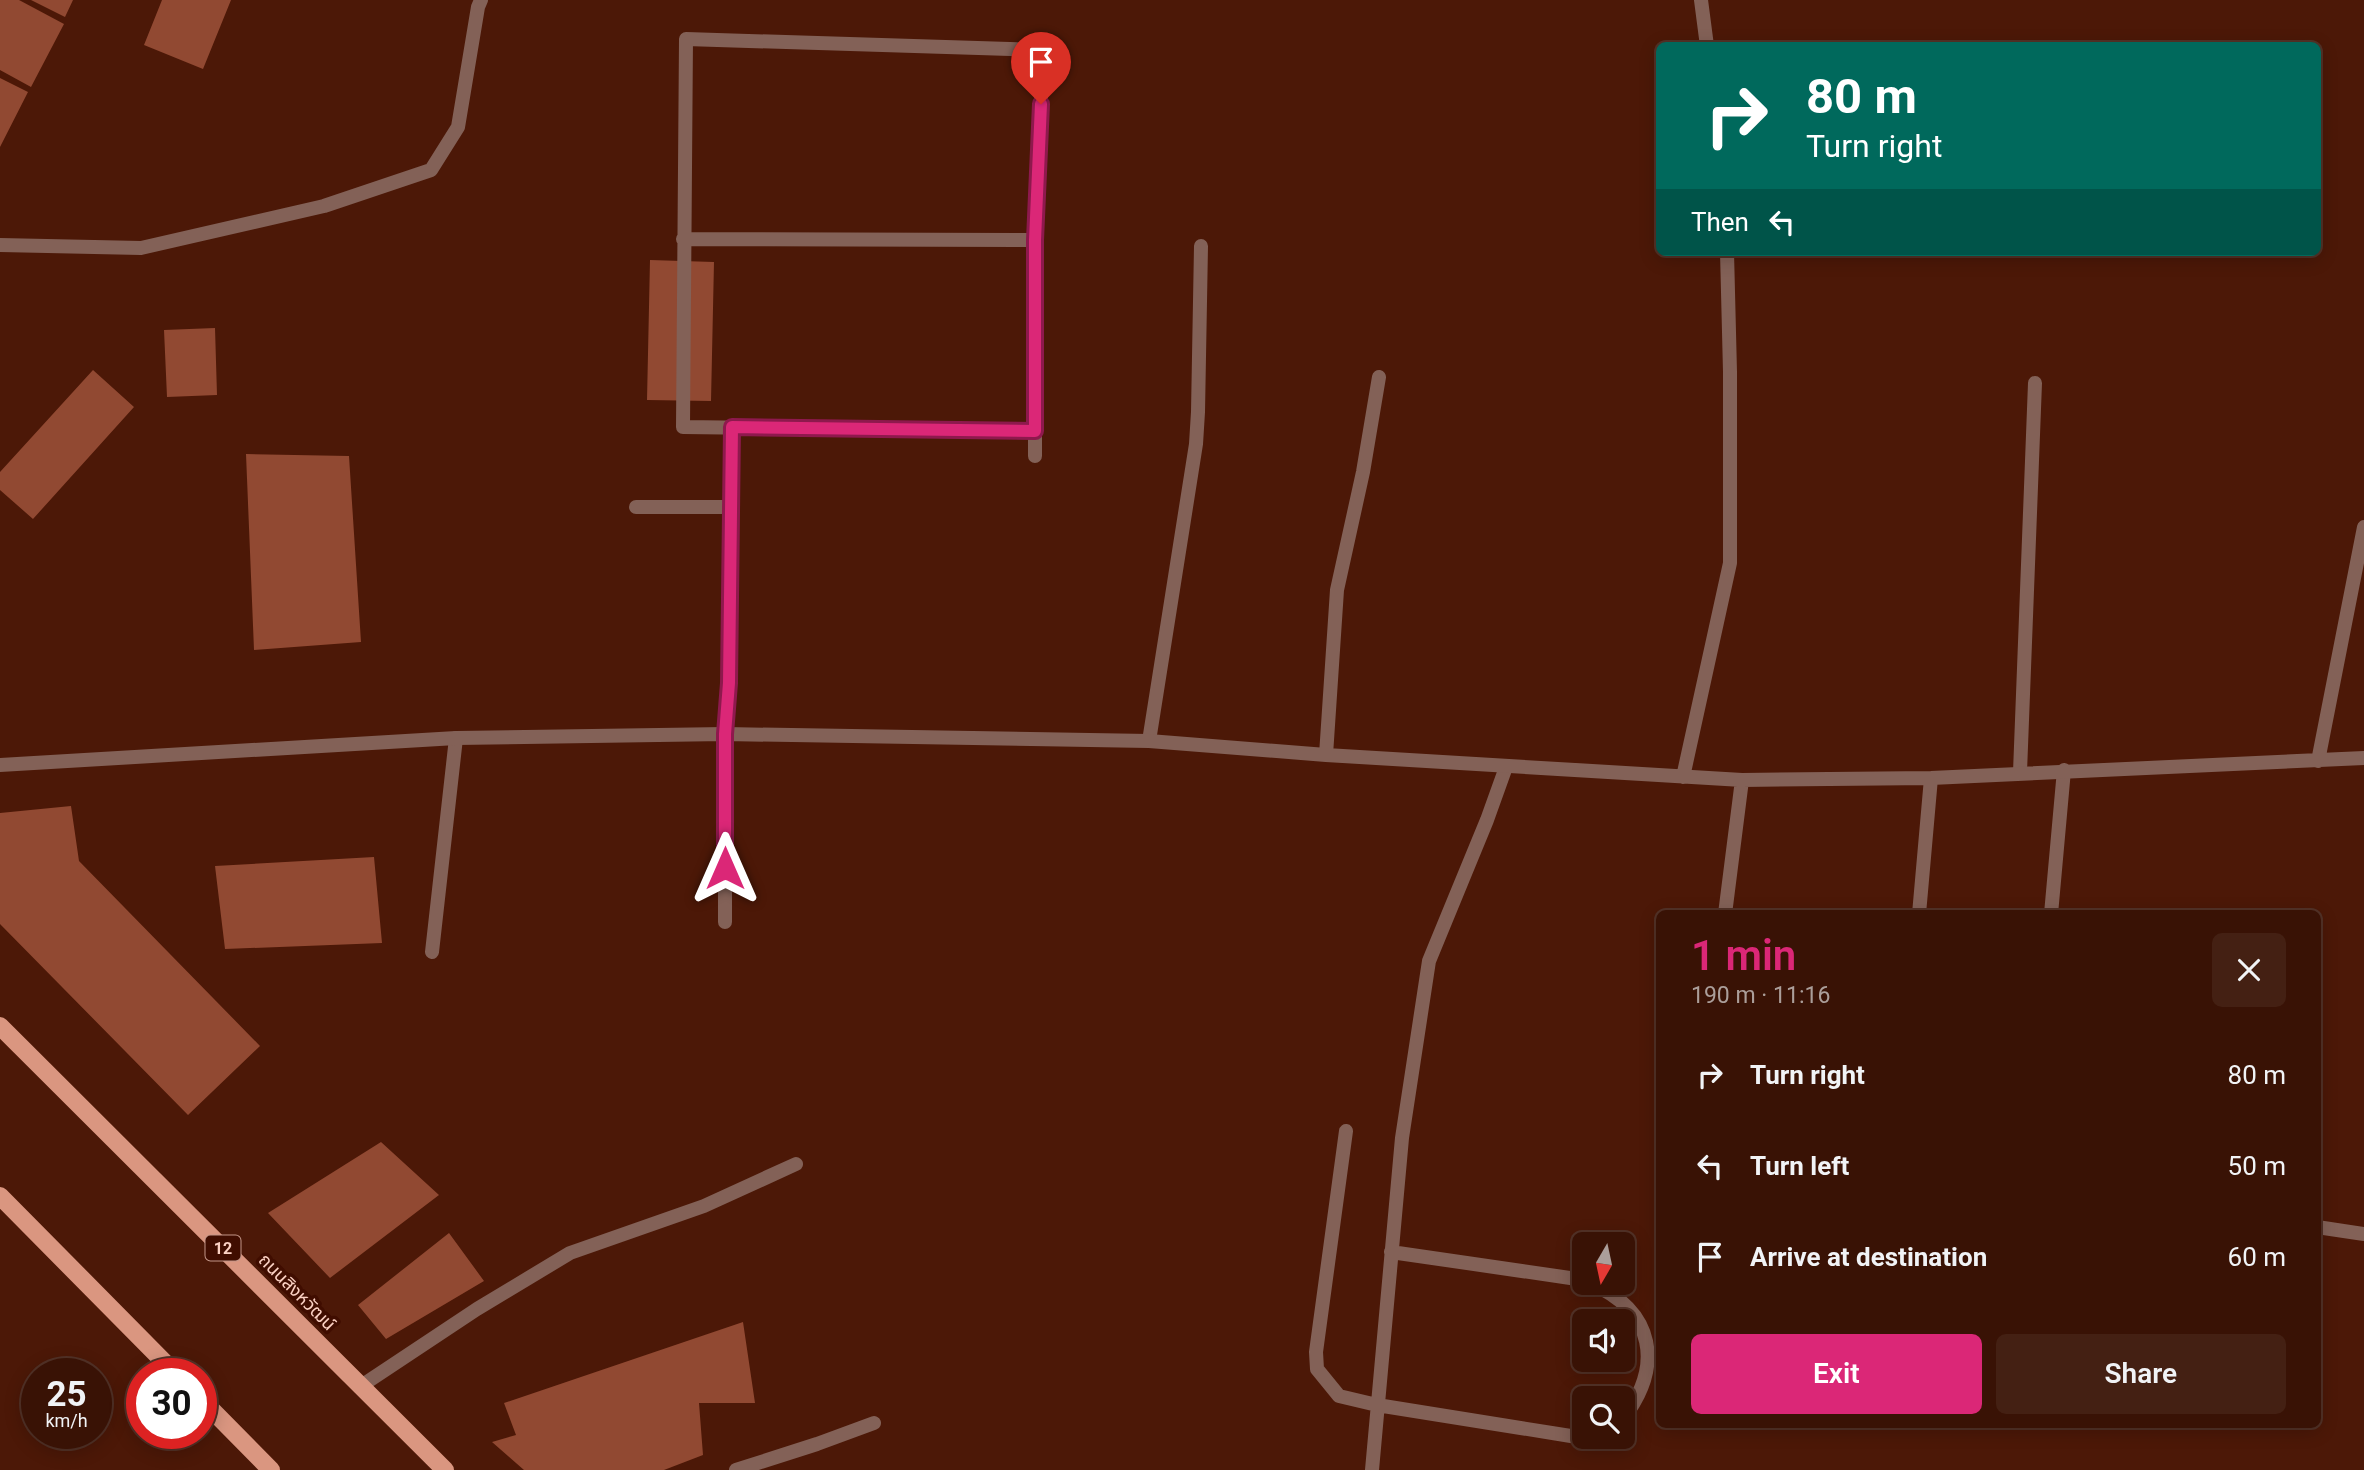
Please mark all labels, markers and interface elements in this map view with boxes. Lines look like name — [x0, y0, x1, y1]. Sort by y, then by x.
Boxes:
pin — [1011, 32, 1071, 104]
icon: arrive — [1022, 43, 1060, 81]
text: 80 m — [1806, 68, 1917, 125]
icon: right — [1691, 70, 1782, 161]
text: Turn right — [1806, 127, 1942, 165]
icon: left — [1763, 203, 1801, 241]
text: Then — [1691, 207, 1749, 237]
position arrow — [688, 831, 762, 905]
text: 1 min — [1691, 931, 1796, 980]
button: close — [2212, 933, 2286, 1007]
text: 190 m · 11:16 — [1691, 982, 1830, 1009]
icon: right — [1691, 1056, 1729, 1094]
text: Turn right — [1750, 1060, 1865, 1090]
text: 80 m — [2228, 1060, 2286, 1090]
icon: left — [1691, 1147, 1729, 1185]
text: Turn left — [1750, 1151, 1849, 1181]
text: 50 m — [2228, 1151, 2286, 1181]
north arrow — [1572, 1232, 1634, 1295]
map controls — [1572, 1232, 1635, 1449]
road number: 12 — [206, 1236, 241, 1260]
icon: arrive — [1691, 1238, 1729, 1276]
text: Arrive at destination — [1750, 1242, 1987, 1272]
text: 60 m — [2228, 1242, 2286, 1272]
street label: ถนนสิงหวัฒน์ — [255, 1249, 340, 1334]
button: sound — [1572, 1309, 1635, 1372]
button: Exit — [1691, 1334, 1982, 1414]
button: Share — [1996, 1334, 2286, 1414]
speed limit sign: 30 — [126, 1358, 217, 1449]
text: 25 — [46, 1374, 87, 1415]
button: search — [1572, 1386, 1635, 1449]
text: km/h — [45, 1410, 88, 1431]

